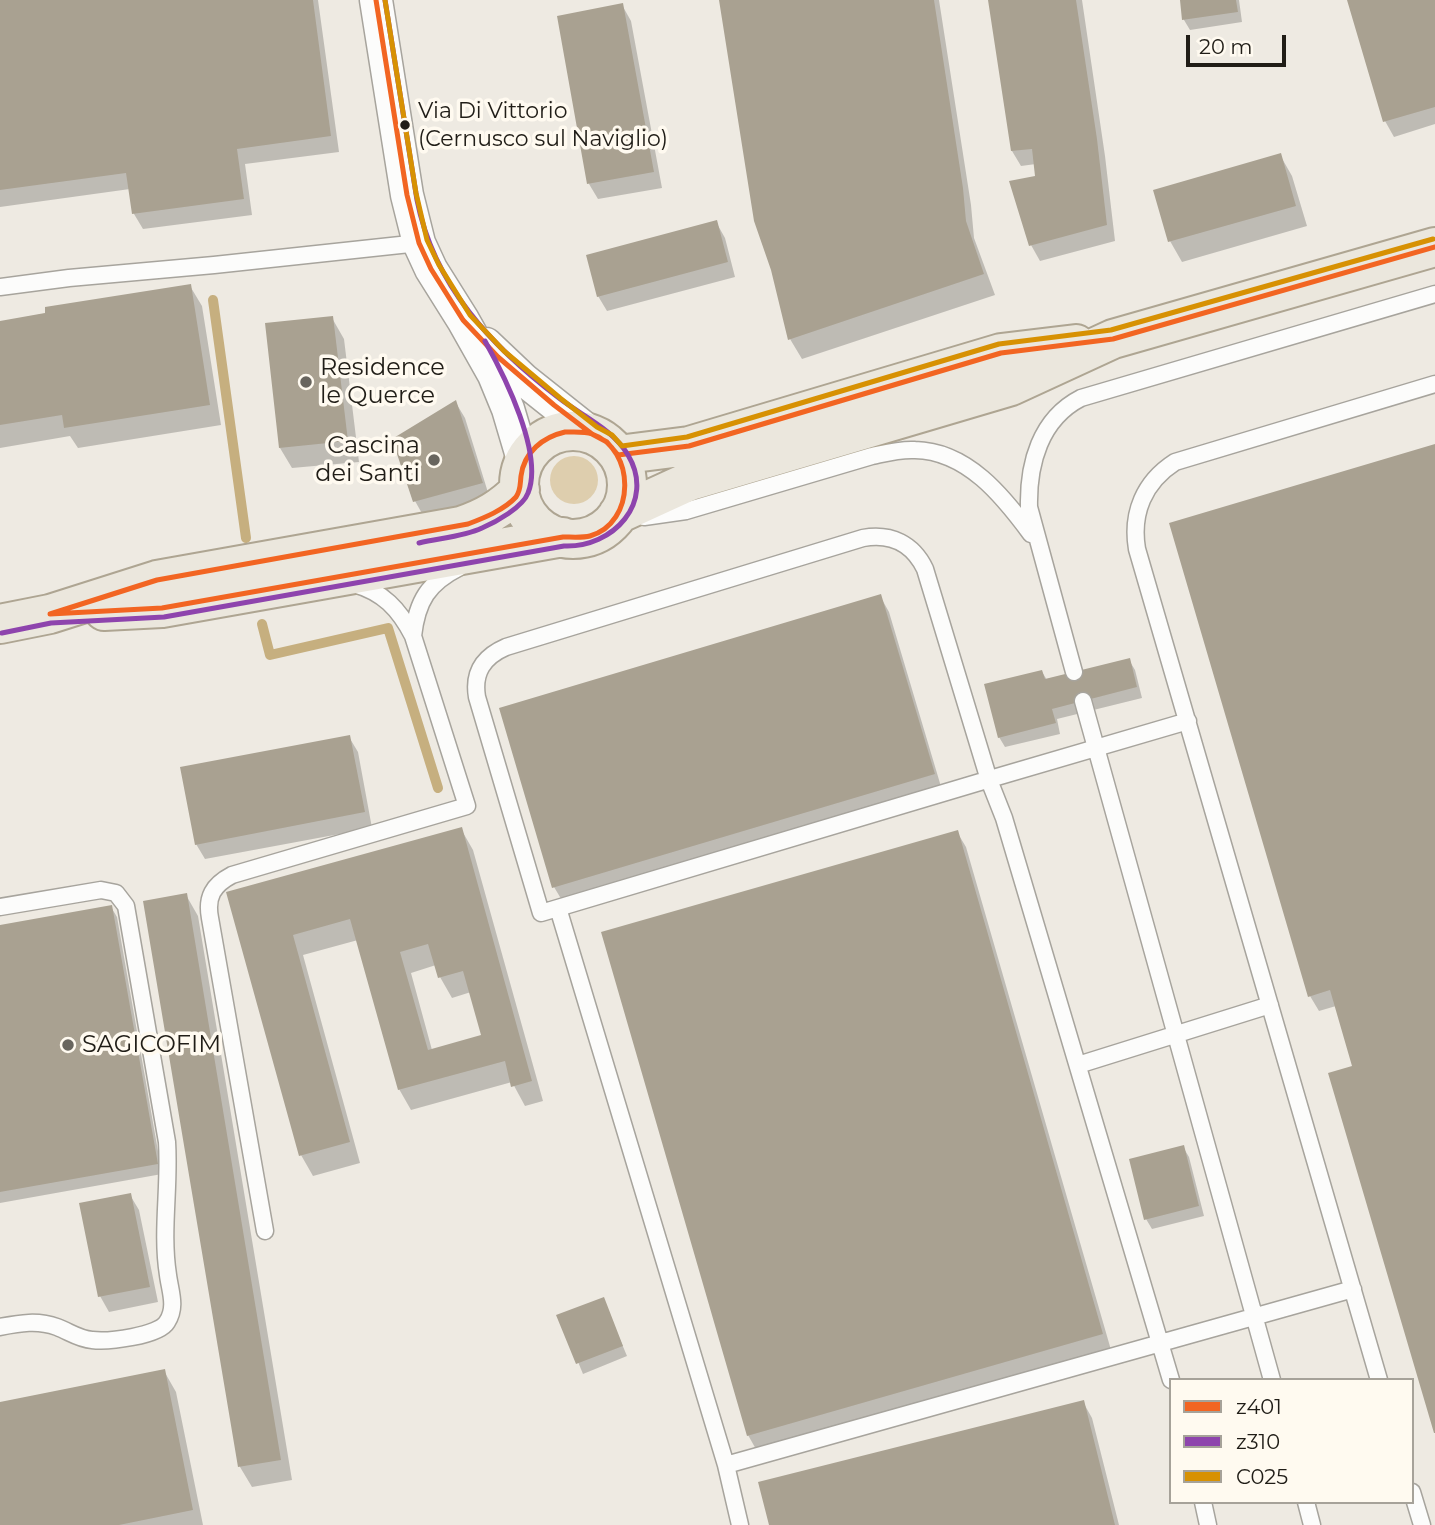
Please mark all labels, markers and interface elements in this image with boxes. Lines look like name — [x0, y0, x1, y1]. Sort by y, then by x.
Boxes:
scale bar — [1190, 21, 1290, 65]
text: 20 m — [1199, 34, 1253, 59]
place label: Via Di Vittorio (Cernusco sul Naviglio) — [418, 99, 668, 150]
marker: Via Di Vittorio (Cernusco sul Naviglio) — [398, 118, 412, 132]
place label: Residence le Querce — [320, 354, 445, 410]
marker: Residence le Querce — [298, 374, 314, 390]
place label: Cascina dei Santi — [315, 432, 420, 488]
marker: Cascina dei Santi — [426, 452, 442, 468]
place label: SAGICOFIM — [82, 1031, 221, 1059]
marker: SAGICOFIM — [60, 1037, 76, 1053]
legend — [1169, 1378, 1414, 1504]
text: z401 — [1236, 1394, 1282, 1419]
text: z310 — [1236, 1429, 1280, 1454]
text: C025 — [1236, 1464, 1288, 1489]

